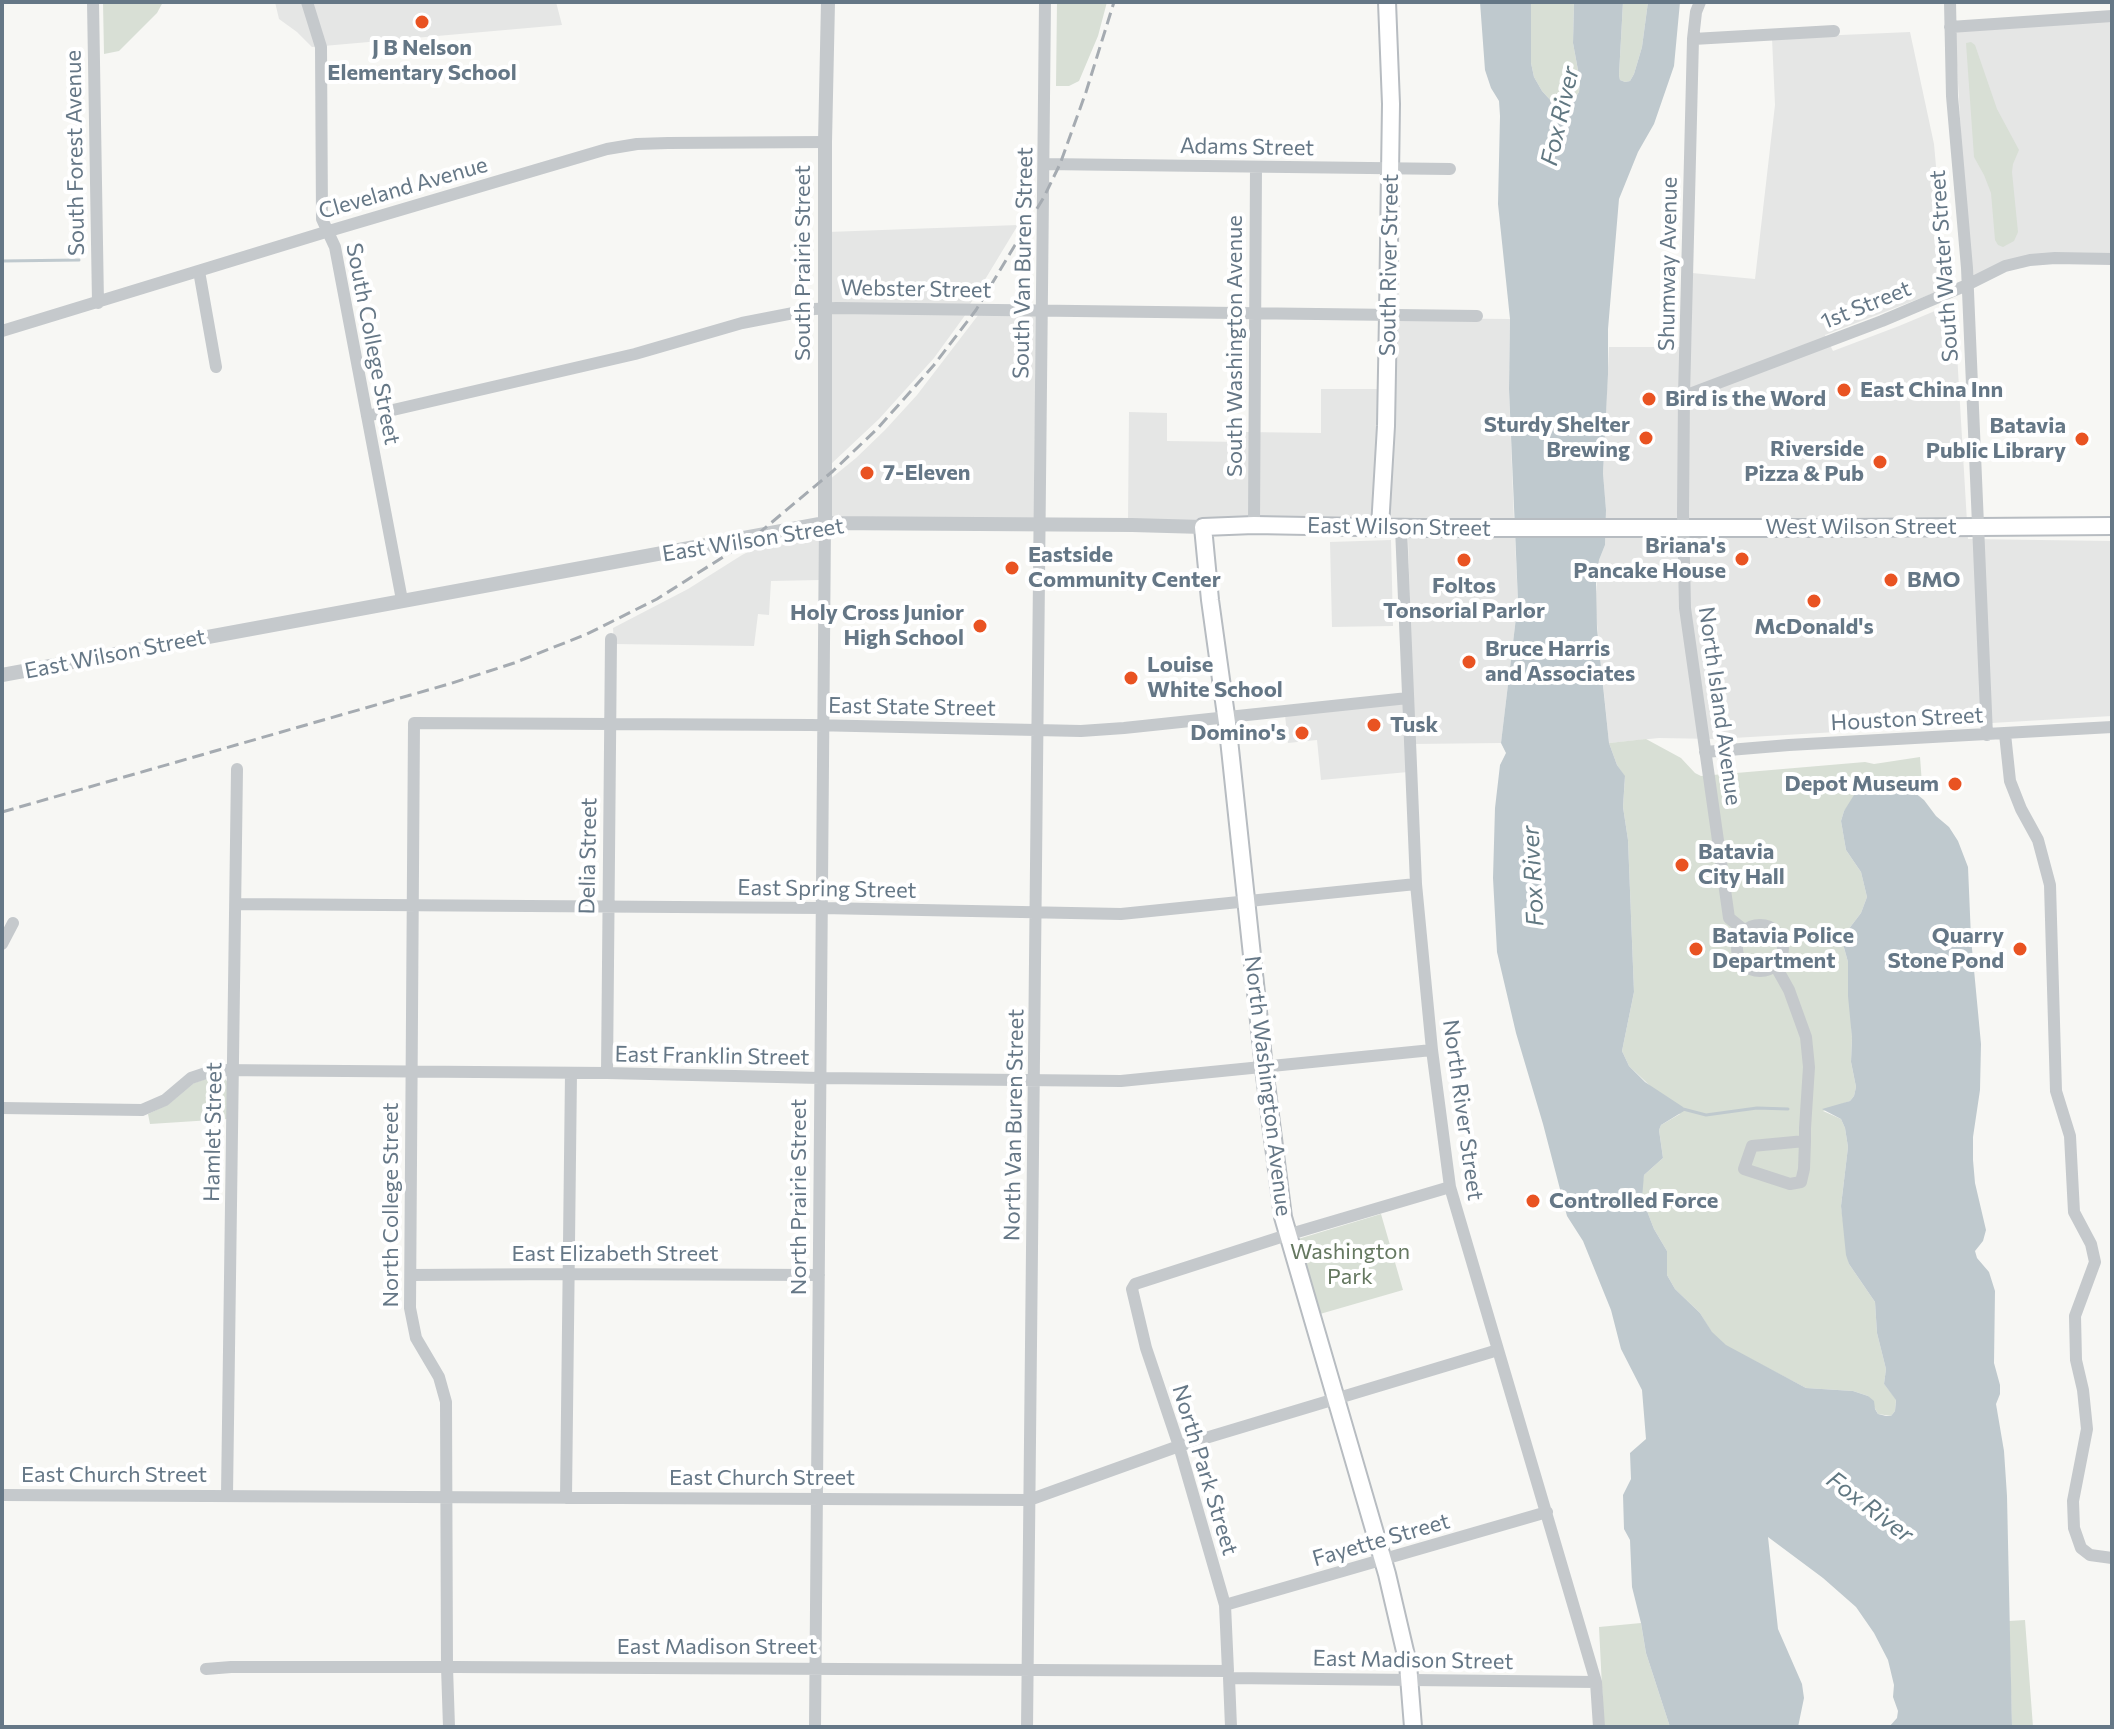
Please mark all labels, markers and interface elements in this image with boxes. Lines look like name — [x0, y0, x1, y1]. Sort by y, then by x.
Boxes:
marker: J B Nelson Elementary School — [413, 13, 431, 31]
place label: J B Nelson Elementary School — [327, 35, 517, 86]
street label: South Forest Avenue — [60, 50, 90, 256]
water label: Fox River — [1535, 64, 1585, 168]
street label: Adams Street — [1180, 133, 1314, 161]
street label: South Van Buren Street — [1008, 147, 1038, 379]
street label: Cleveland Avenue — [316, 151, 490, 225]
street label: South Prairie Street — [790, 165, 816, 361]
street label: South Water Street — [1924, 169, 1964, 363]
street label: South River Street — [1374, 174, 1404, 356]
street label: Shumway Avenue — [1653, 177, 1683, 351]
street label: South Washington Avenue — [1222, 215, 1248, 477]
street label: South College Street — [340, 241, 406, 447]
street label: Webster Street — [840, 274, 992, 304]
street label: 1st Street — [1817, 275, 1915, 335]
place label: East China Inn — [1860, 377, 2003, 403]
marker: East China Inn — [1835, 381, 1853, 399]
place label: Bird is the Word — [1665, 386, 1826, 412]
marker: Bird is the Word — [1640, 390, 1658, 408]
place label: Sturdy Shelter Brewing — [1484, 412, 1630, 464]
place label: Batavia Public Library — [1926, 413, 2066, 464]
marker: Sturdy Shelter Brewing — [1637, 429, 1655, 447]
marker: Batavia Public Library — [2073, 430, 2091, 448]
place label: Riverside Pizza & Pub — [1744, 436, 1864, 488]
marker: Riverside Pizza & Pub — [1871, 453, 1889, 471]
place label: 7-Eleven — [883, 460, 971, 486]
marker: 7-Eleven — [858, 464, 876, 482]
street label: East Wilson Street — [1307, 512, 1491, 542]
street label: East Wilson Street — [660, 513, 846, 567]
street label: West Wilson Street — [1765, 514, 1957, 540]
place label: Briana's Pancake House — [1573, 533, 1726, 584]
place label: Eastside Community Center — [1028, 542, 1221, 594]
marker: Briana's Pancake House — [1733, 550, 1751, 568]
marker: Foltos Tonsorial Parlor — [1455, 551, 1473, 569]
marker: Eastside Community Center — [1003, 559, 1021, 577]
place label: BMO — [1907, 567, 1960, 593]
marker: BMO — [1882, 571, 1900, 589]
place label: Foltos Tonsorial Parlor — [1383, 573, 1545, 624]
marker: McDonald's — [1805, 592, 1823, 610]
place label: Holy Cross Junior High School — [790, 600, 964, 652]
street label: North Island Avenue — [1693, 605, 1747, 807]
place label: McDonald's — [1754, 614, 1874, 640]
marker: Holy Cross Junior High School — [971, 617, 989, 635]
street label: East Wilson Street — [22, 624, 208, 684]
place label: Bruce Harris and Associates — [1485, 636, 1635, 688]
place label: Louise White School — [1147, 652, 1283, 704]
marker: Bruce Harris and Associates — [1460, 653, 1478, 671]
marker: Louise White School — [1122, 669, 1140, 687]
street label: East State Street — [828, 692, 996, 722]
street label: Houston Street — [1830, 702, 1984, 736]
place label: Tusk — [1390, 712, 1438, 738]
marker: Tusk — [1365, 716, 1383, 734]
place label: Domino's — [1190, 720, 1286, 746]
marker: Domino's — [1293, 724, 1311, 742]
place label: Depot Museum — [1785, 771, 1939, 797]
marker: Depot Museum — [1946, 775, 1964, 793]
street label: Delia Street — [574, 797, 602, 915]
water label: Fox River — [1516, 825, 1550, 927]
place label: Batavia City Hall — [1698, 839, 1785, 890]
marker: Batavia City Hall — [1673, 856, 1691, 874]
street label: East Spring Street — [737, 874, 917, 904]
place label: Batavia Police Department — [1712, 923, 1854, 974]
place label: Quarry Stone Pond — [1887, 923, 2004, 974]
marker: Batavia Police Department — [1687, 940, 1705, 958]
marker: Quarry Stone Pond — [2011, 940, 2029, 958]
street label: North Washington Avenue — [1239, 954, 1297, 1218]
street label: North Van Buren Street — [999, 1009, 1029, 1241]
street label: North River Street — [1437, 1018, 1489, 1202]
street label: East Franklin Street — [614, 1041, 810, 1071]
street label: Hamlet Street — [199, 1062, 227, 1202]
street label: North Prairie Street — [786, 1099, 812, 1295]
street label: North College Street — [378, 1102, 404, 1308]
place label: Controlled Force — [1549, 1188, 1718, 1214]
marker: Controlled Force — [1524, 1192, 1542, 1210]
park label: Washington Park — [1290, 1239, 1410, 1290]
street label: East Elizabeth Street — [512, 1241, 718, 1267]
street label: North Park Street — [1167, 1382, 1243, 1558]
street label: East Church Street — [21, 1462, 207, 1488]
street label: East Church Street — [669, 1465, 855, 1491]
water label: Fox River — [1821, 1465, 1919, 1549]
street label: Fayette Street — [1309, 1508, 1453, 1572]
street label: East Madison Street — [617, 1634, 817, 1660]
street label: East Madison Street — [1312, 1645, 1514, 1675]

